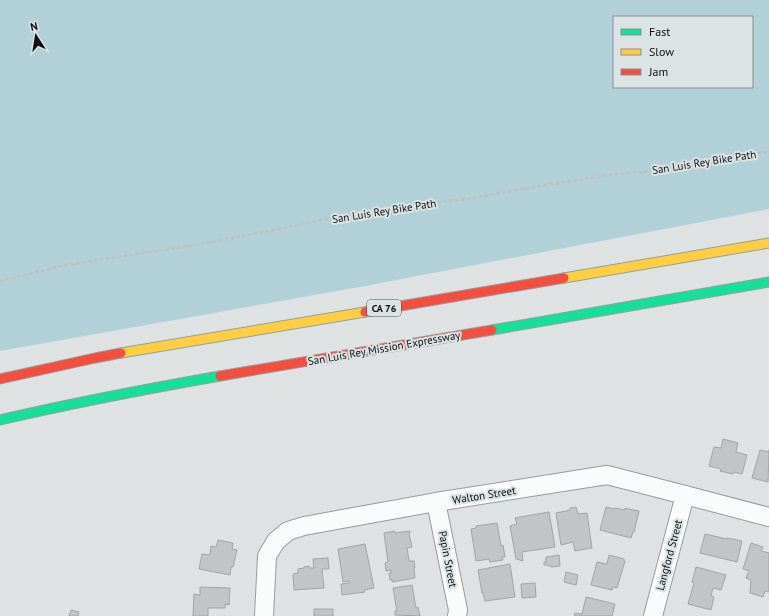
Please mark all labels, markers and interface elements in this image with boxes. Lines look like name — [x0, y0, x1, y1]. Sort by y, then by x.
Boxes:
north arrow — [16, 16, 56, 56]
legend — [613, 16, 753, 88]
text: N — [29, 19, 39, 34]
text: Fast — [649, 24, 670, 39]
text: Slow — [649, 44, 674, 59]
text: Jam — [648, 64, 668, 79]
street label: San Luis Rey Bike Path — [651, 147, 757, 177]
street label: San Luis Rey Bike Path — [331, 196, 437, 226]
road number: CA 76 — [367, 300, 401, 316]
street label: San Luis Rey Mission Expressway — [307, 328, 462, 368]
street label: Walton Street — [451, 483, 517, 507]
street label: Langford Street — [653, 518, 685, 592]
street label: Papin Street — [436, 530, 460, 589]

